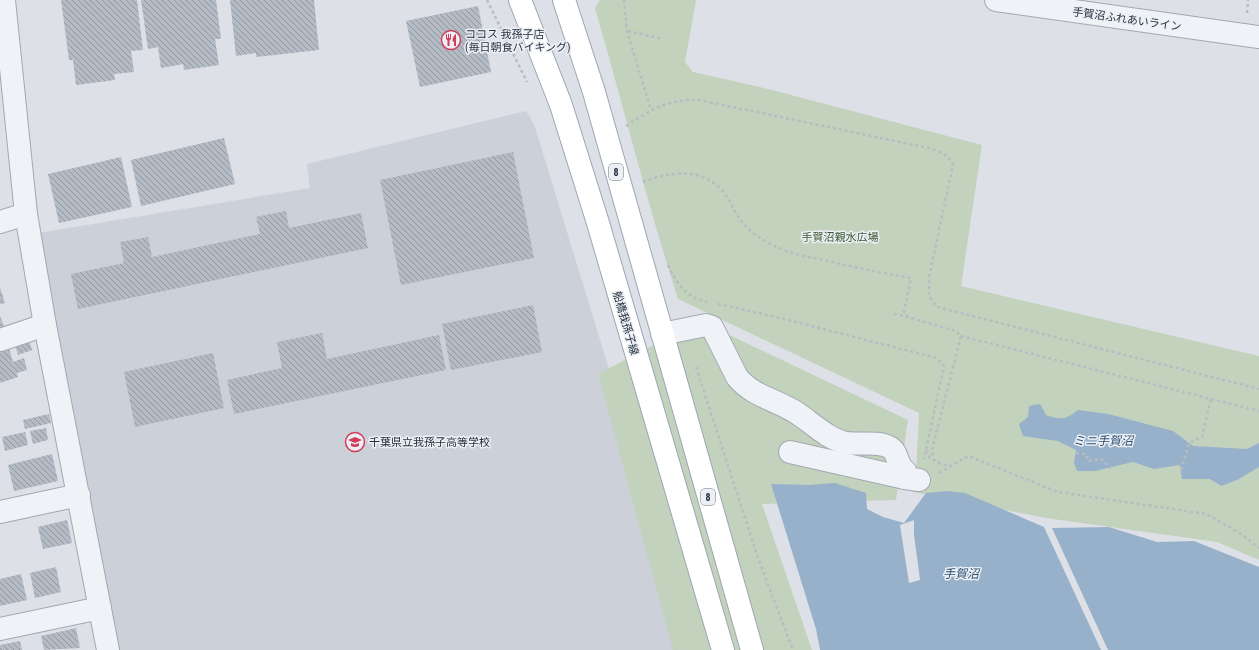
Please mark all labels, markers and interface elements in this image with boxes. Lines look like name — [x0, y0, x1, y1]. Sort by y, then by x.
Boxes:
street label: 手賀沼ふれあいライン — [1072, 5, 1182, 34]
place label: ココス 我孫子店 (毎日朝食バイキング) — [465, 28, 571, 54]
restaurant icon: ココス 我孫子店 (毎日朝食バイキング) — [440, 29, 462, 51]
road number: 8 — [609, 164, 623, 180]
park label: 手賀沼親水広場 — [802, 231, 879, 244]
street label: 船橋我孫子線 — [610, 290, 641, 357]
school or university icon: 千葉県立我孫子高等学校 — [344, 431, 366, 453]
water label: ミニ手賀沼 — [1073, 434, 1135, 448]
place label: 千葉県立我孫子高等学校 — [369, 436, 490, 449]
road number: 8 — [701, 489, 715, 505]
water label: 手賀沼 — [943, 567, 981, 581]

